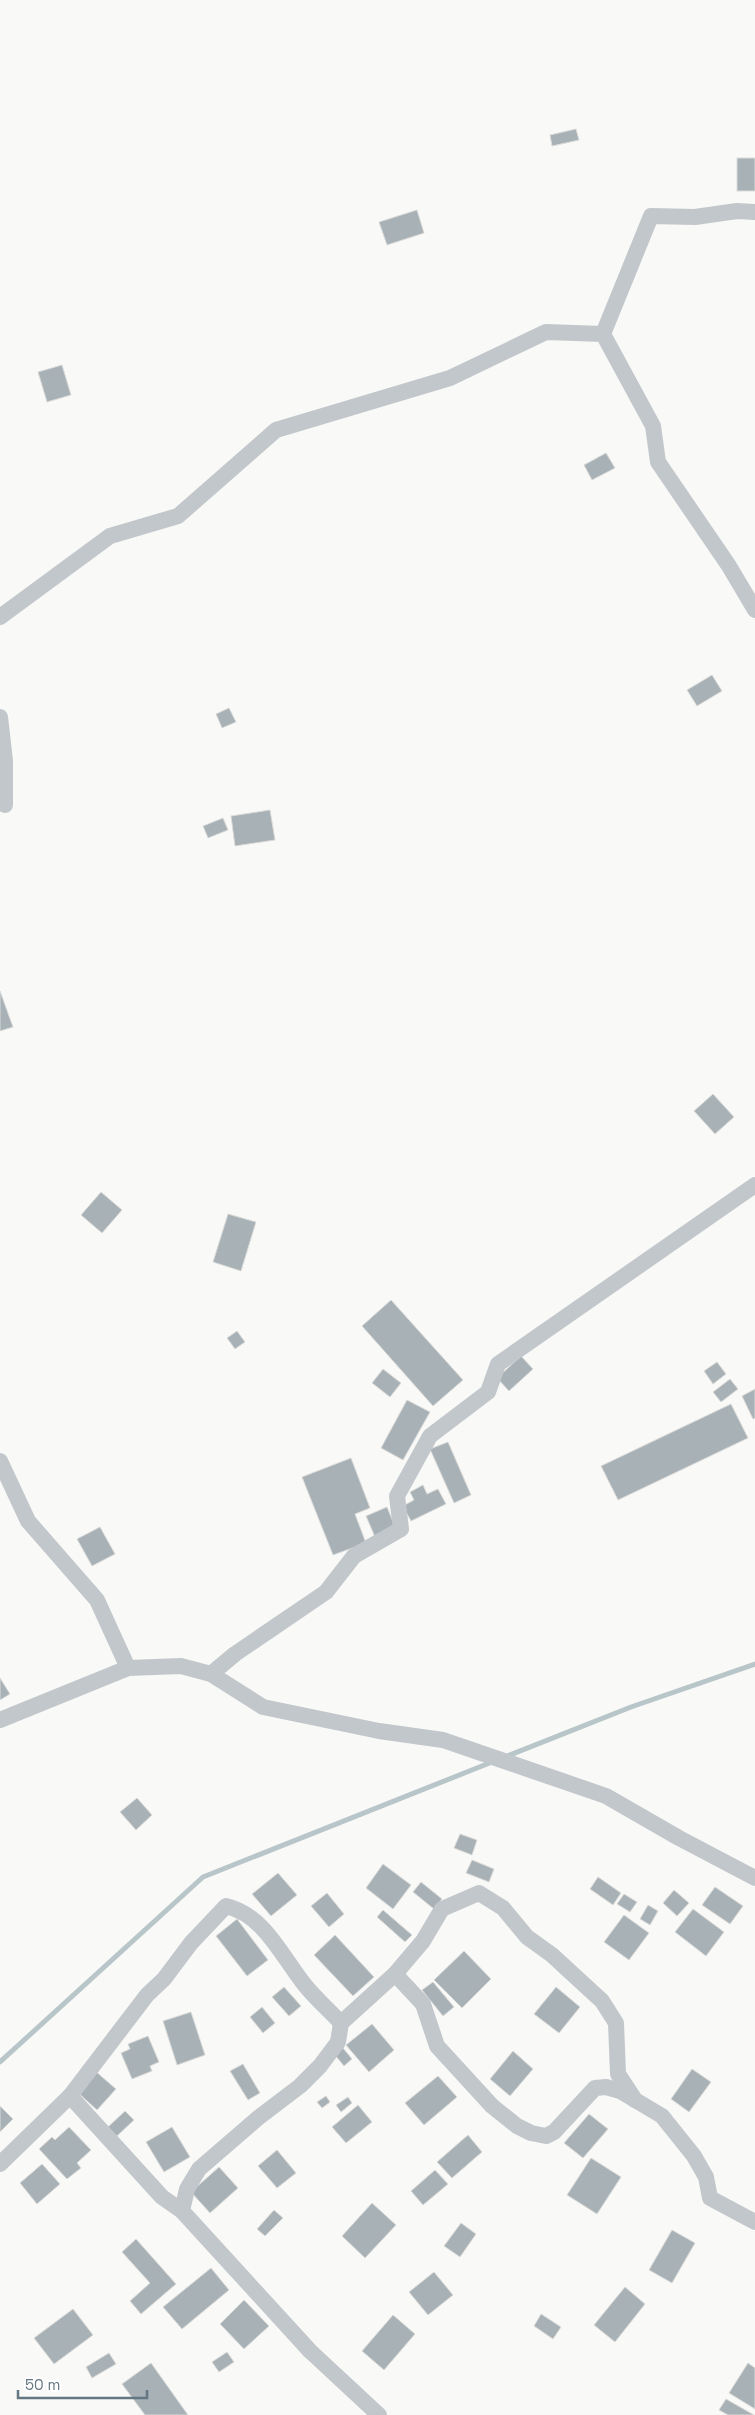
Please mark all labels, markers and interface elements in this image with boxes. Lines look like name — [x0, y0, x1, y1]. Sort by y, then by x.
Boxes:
scale bar — [18, 2368, 146, 2400]
text: 50 m — [25, 2375, 60, 2394]

